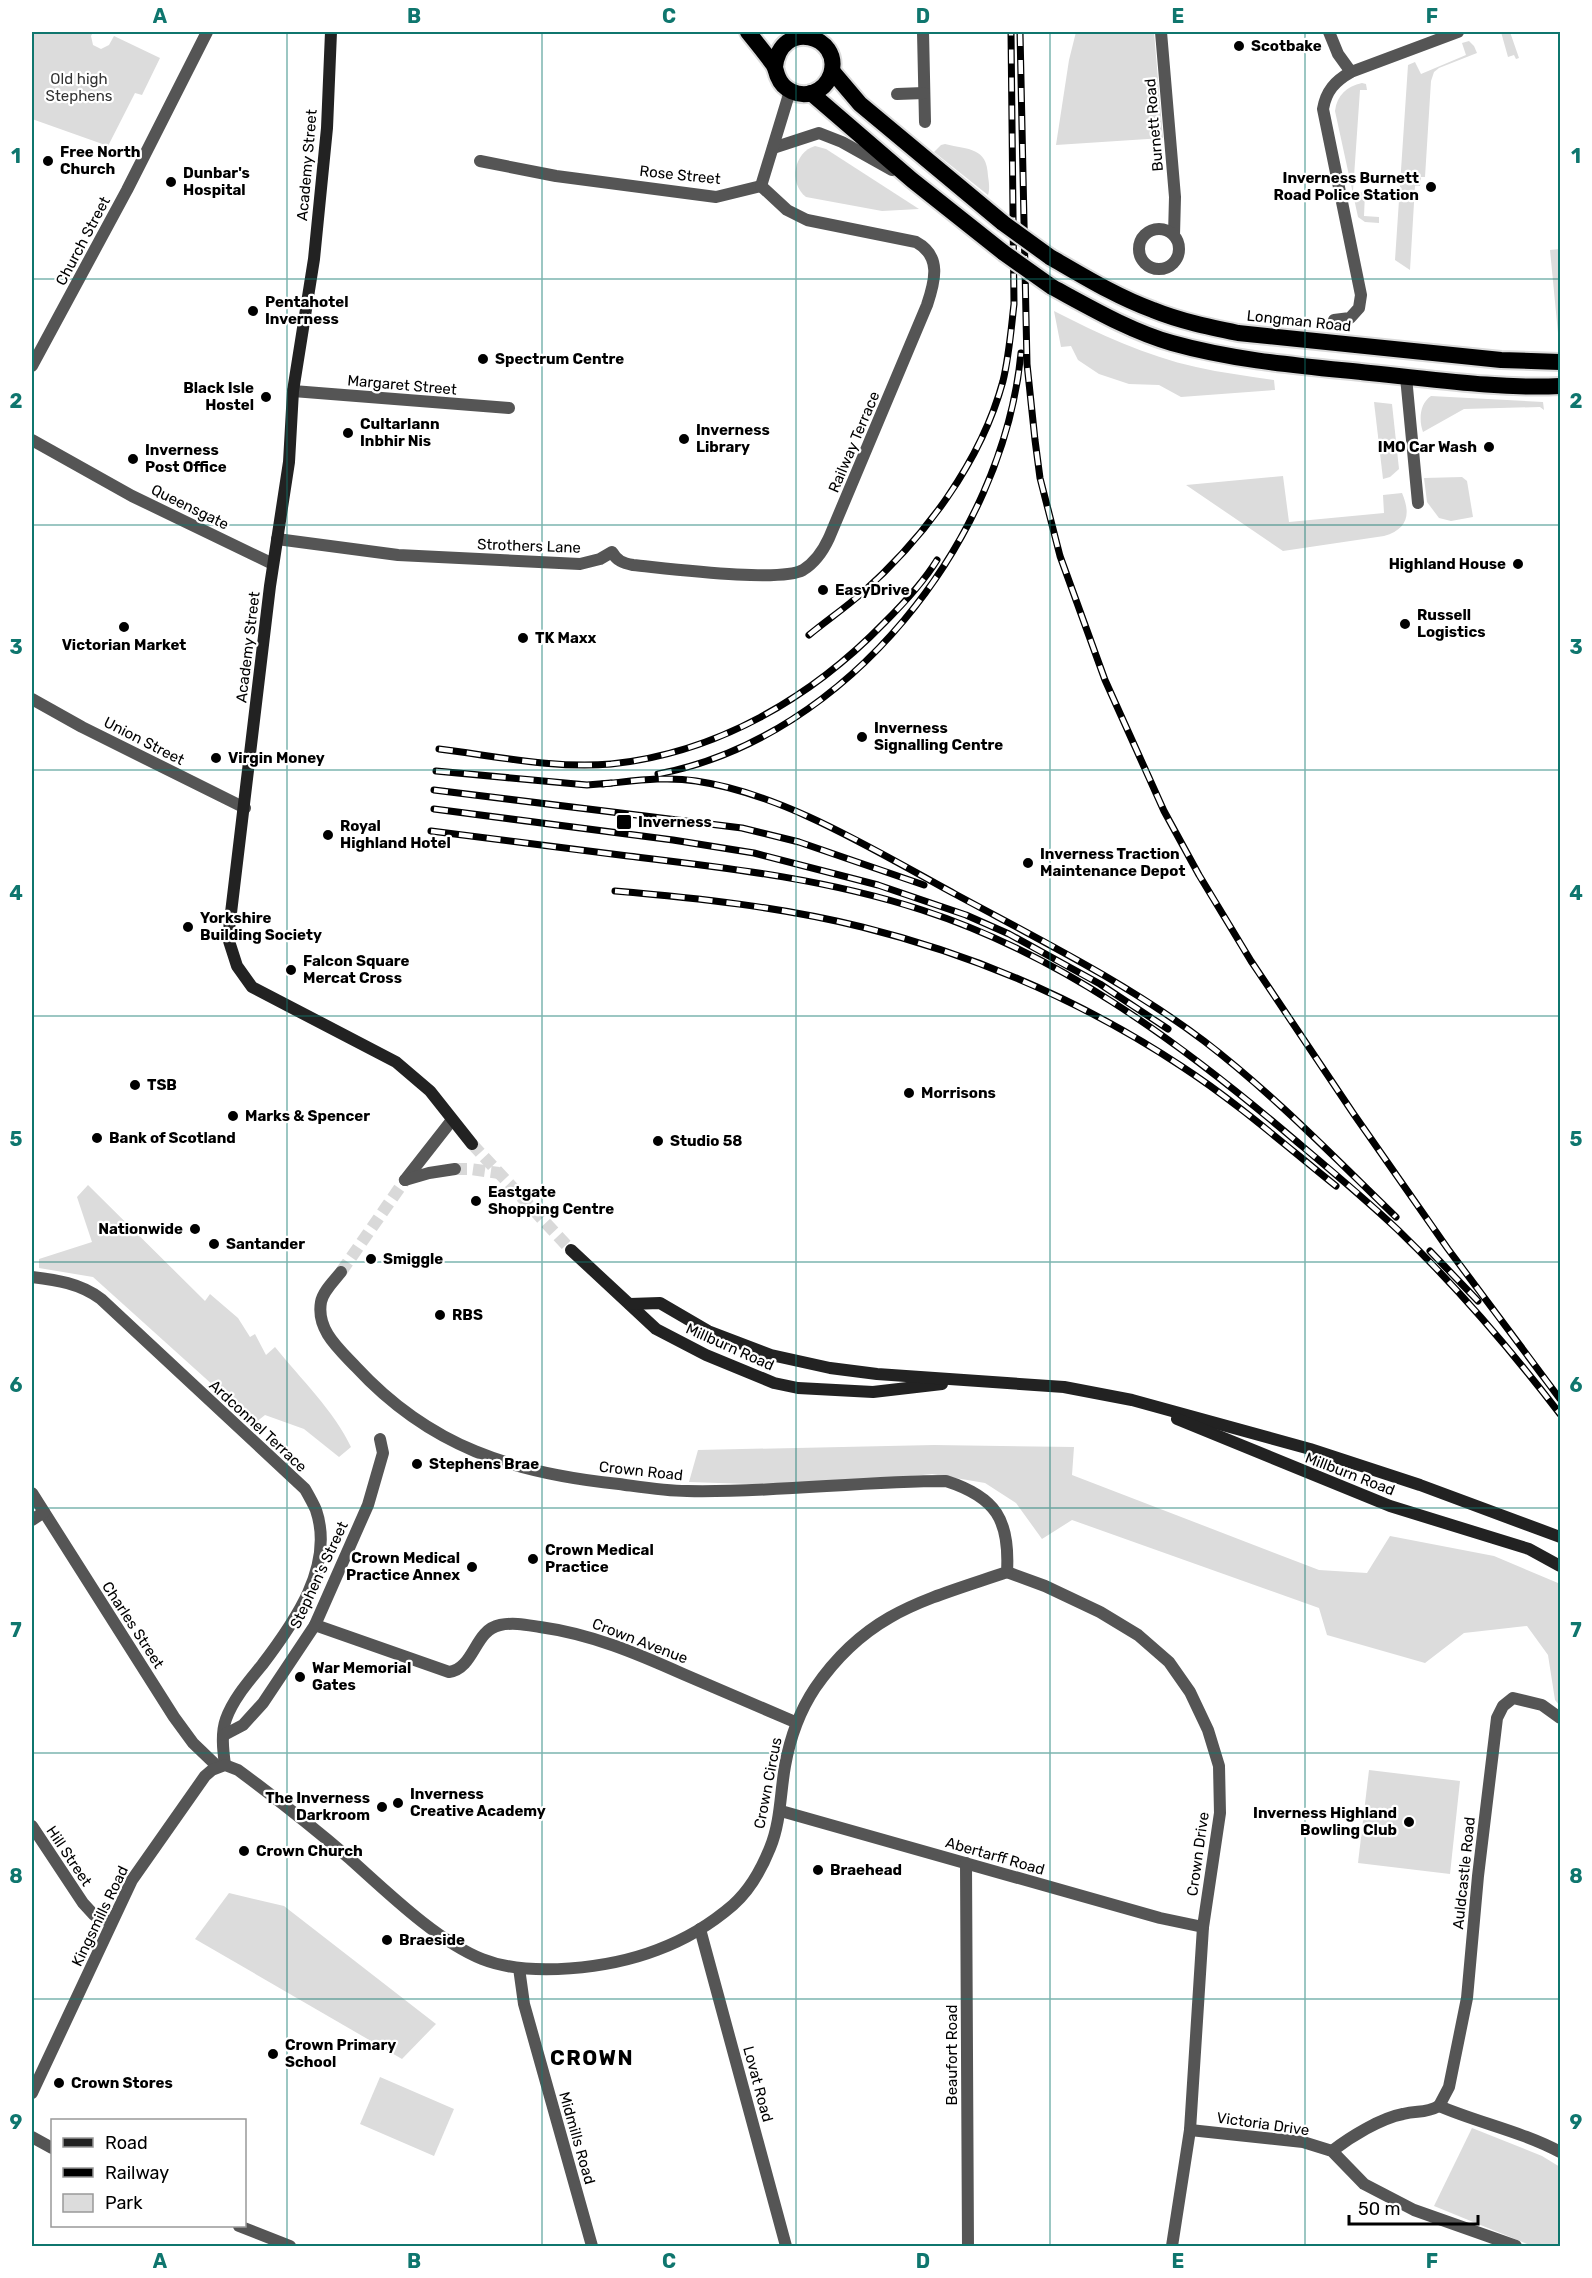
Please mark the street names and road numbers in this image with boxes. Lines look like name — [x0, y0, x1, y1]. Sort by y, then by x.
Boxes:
street label: Burnett Road — [1141, 78, 1167, 172]
street label: Academy Street — [293, 108, 321, 222]
street label: Rose Street — [639, 162, 722, 188]
street label: Church Street — [52, 193, 114, 289]
street label: Longman Road — [1246, 307, 1352, 335]
street label: Margaret Street — [347, 371, 458, 399]
street label: Railway Terrace — [825, 389, 883, 495]
street label: Queensgate — [148, 480, 232, 534]
street label: Strothers Lane — [477, 535, 581, 557]
street label: Academy Street — [232, 590, 264, 704]
street label: Union Street — [101, 713, 187, 769]
street label: Millburn Road — [683, 1319, 777, 1375]
street label: Ardconnel Terrace — [205, 1376, 311, 1476]
street label: Millburn Road — [1303, 1449, 1397, 1499]
street label: Crown Road — [598, 1458, 684, 1484]
street label: Stephen's Street — [286, 1518, 352, 1632]
street label: Charles Street — [98, 1578, 168, 1672]
street label: Crown Avenue — [590, 1615, 690, 1667]
street label: Crown Circus — [750, 1735, 786, 1830]
street label: Crown Drive — [1183, 1811, 1213, 1897]
street label: Auldcastle Road — [1449, 1816, 1479, 1930]
street label: Hill Street — [42, 1823, 96, 1890]
street label: Abertarff Road — [943, 1833, 1047, 1879]
street label: Kingsmills Road — [68, 1863, 132, 1969]
street label: Beaufort Road — [943, 2005, 961, 2105]
street label: Lovat Road — [739, 2044, 777, 2124]
street label: Midmills Road — [555, 2090, 599, 2186]
street label: Victoria Drive — [1215, 2109, 1311, 2139]

